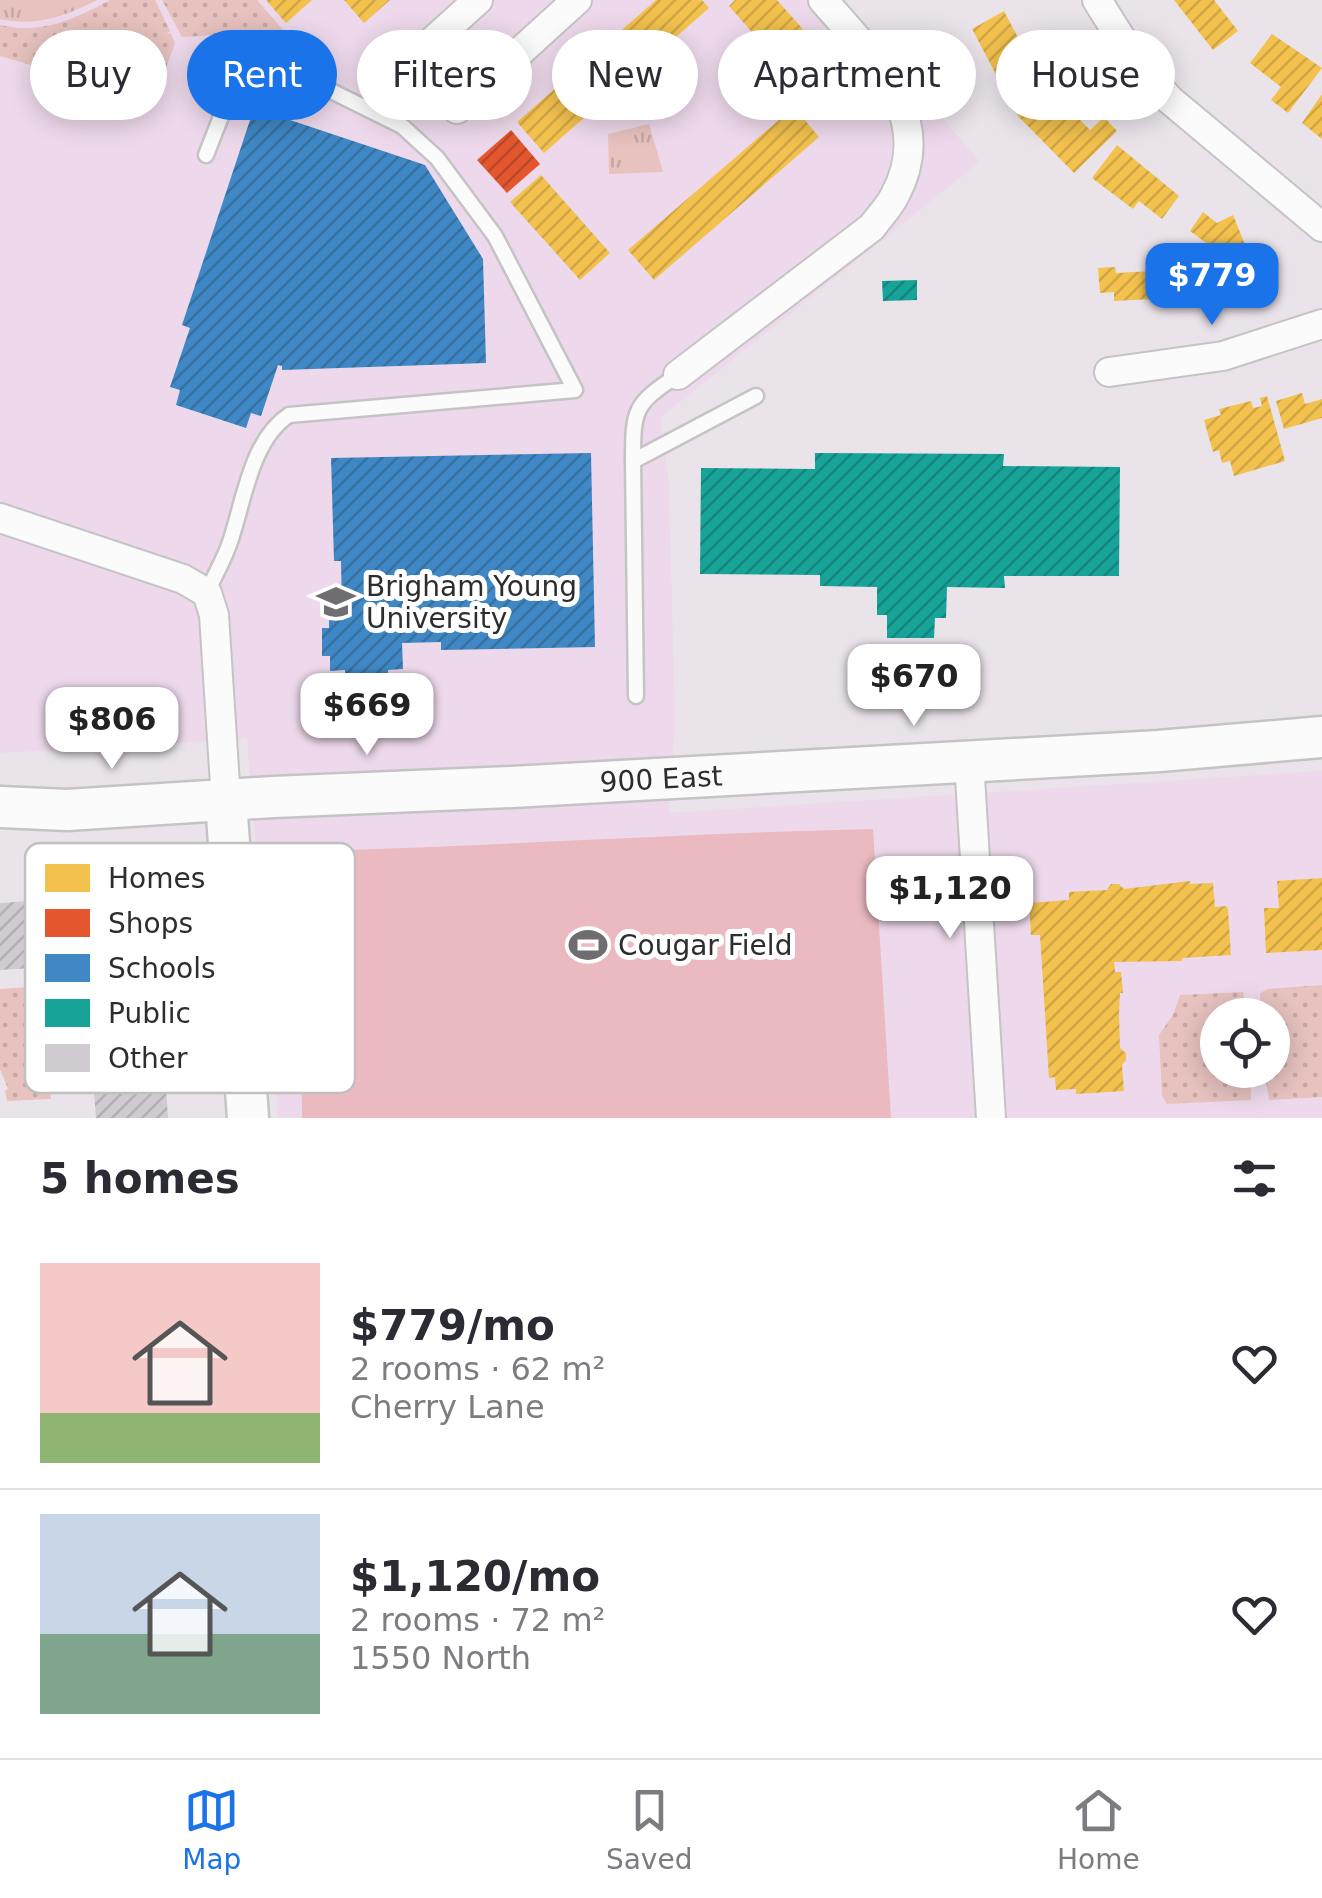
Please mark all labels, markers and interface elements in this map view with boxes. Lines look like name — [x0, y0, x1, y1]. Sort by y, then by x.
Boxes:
chip: Buy — [30, 30, 167, 120]
chip: Rent — [187, 30, 337, 120]
chip: Filters — [357, 30, 532, 120]
chip: New — [552, 30, 698, 120]
chip: Apartment — [718, 30, 976, 120]
chip: House — [996, 30, 1175, 120]
pin: $779 — [1153, 243, 1271, 328]
text: $779 — [1167, 256, 1257, 294]
place label: Brigham Young University — [366, 570, 577, 635]
school or university icon: Brigham Young University — [315, 581, 357, 623]
pin: $670 — [855, 644, 973, 729]
text: $670 — [869, 657, 959, 695]
pin: $669 — [308, 673, 426, 758]
text: $669 — [322, 686, 412, 724]
pin: $806 — [53, 687, 171, 772]
text: $806 — [67, 700, 157, 738]
street label: 900 East — [599, 759, 723, 799]
legend — [25, 843, 355, 1093]
pin: $1,120 — [869, 856, 1031, 941]
text: Homes — [108, 862, 205, 895]
text: $1,120 — [888, 869, 1012, 907]
text: Shops — [108, 907, 193, 940]
sports icon: Cougar Field — [567, 924, 609, 966]
place label: Cougar Field — [618, 929, 792, 962]
text: Schools — [108, 952, 216, 985]
text: Public — [108, 997, 191, 1030]
map controls — [1200, 998, 1290, 1088]
button: locate — [1200, 998, 1290, 1088]
text: Other — [108, 1042, 188, 1075]
icon: filters — [1227, 1151, 1282, 1206]
text: 5 homes — [40, 1154, 240, 1203]
text: $779/mo — [350, 1301, 555, 1350]
icon: home — [120, 1303, 240, 1423]
icon: heart — [1227, 1336, 1282, 1391]
text: 2 rooms · 62 m² — [350, 1350, 605, 1388]
text: Cherry Lane — [350, 1388, 545, 1426]
text: $1,120/mo — [350, 1552, 600, 1601]
icon: home — [120, 1554, 240, 1674]
icon: heart — [1227, 1587, 1282, 1642]
text: 2 rooms · 72 m² — [350, 1601, 605, 1639]
text: 1550 North — [350, 1639, 531, 1677]
tab: Map — [182, 1783, 241, 1876]
tab: Saved — [606, 1783, 692, 1876]
tab: Home — [1057, 1783, 1140, 1876]

